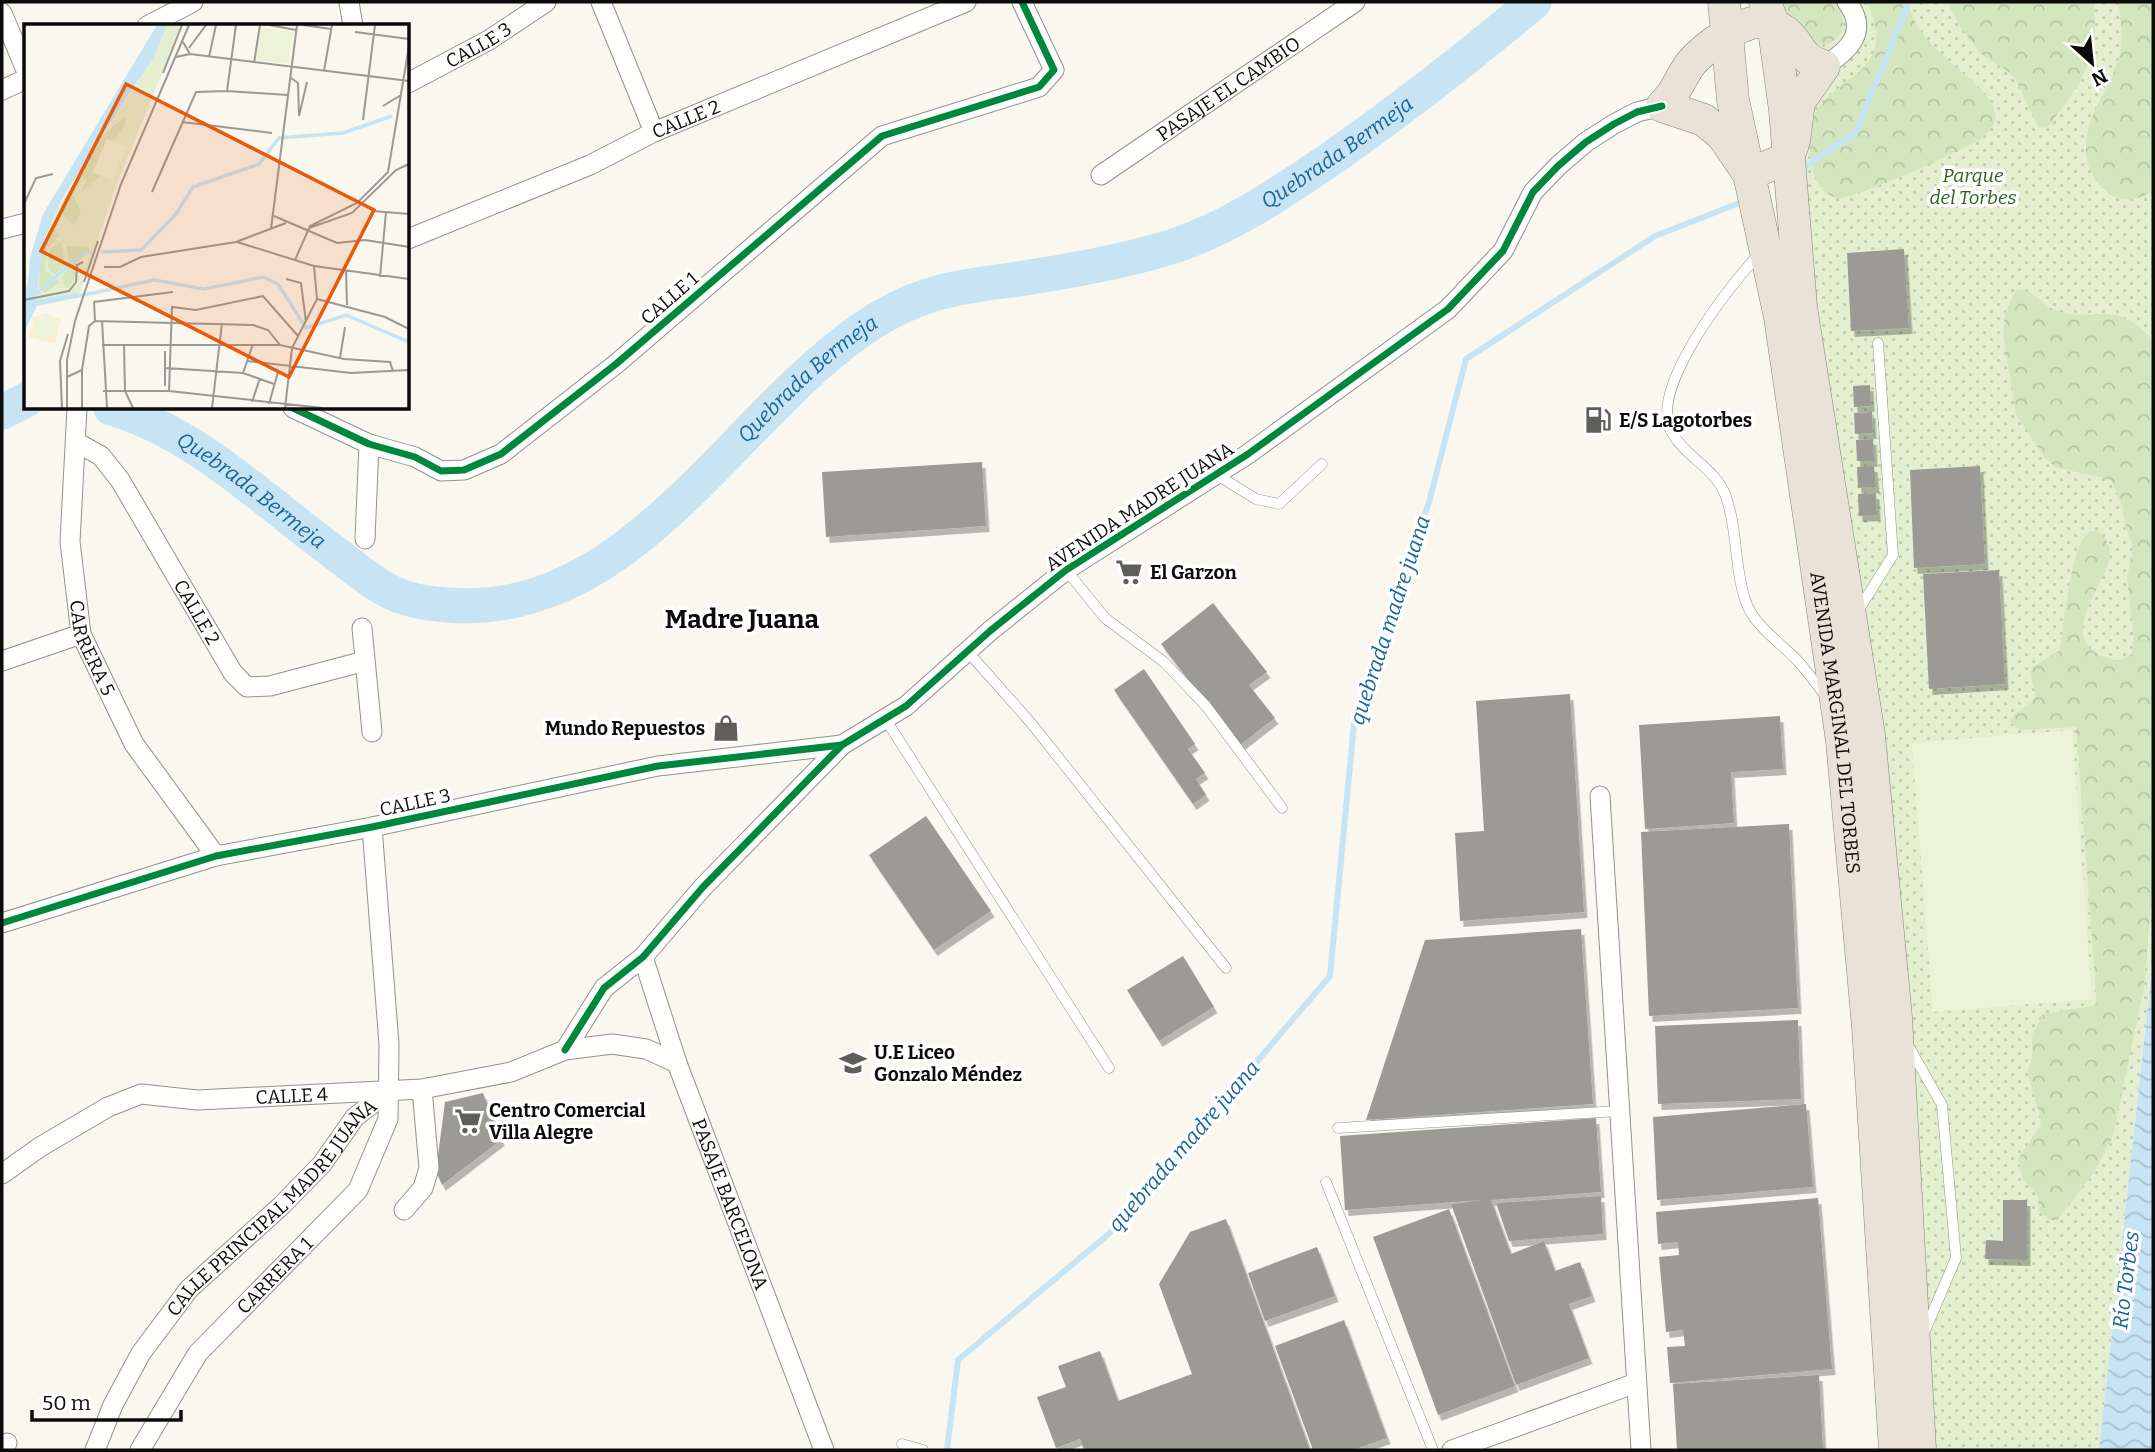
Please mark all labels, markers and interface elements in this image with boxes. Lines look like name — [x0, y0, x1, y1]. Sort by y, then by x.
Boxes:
street label: CALLE 3 — [442, 17, 516, 73]
inset map — [24, 24, 410, 410]
north arrow — [2057, 28, 2127, 98]
street label: PASAJE EL CAMBIO — [1152, 32, 1305, 146]
text: N — [2087, 64, 2111, 91]
water label: Quebrada Bermeja — [1256, 91, 1418, 214]
street label: CALLE 2 — [649, 95, 723, 144]
park label: Parque del Torbes — [1929, 164, 2017, 209]
street label: CALLE 1 — [636, 267, 703, 330]
water label: Quebrada Bermeja — [732, 310, 882, 448]
fuel station icon: E/S Lagotorbes — [1583, 405, 1613, 435]
place label: E/S Lagotorbes — [1619, 409, 1752, 432]
water label: Quebrada Bermeja — [172, 426, 331, 555]
street label: AVENIDA MADRE JUANA — [1041, 437, 1238, 576]
water label: quebrada madre juana — [1344, 512, 1436, 728]
supermarket icon: El Garzon — [1114, 557, 1144, 587]
place label: El Garzon — [1150, 561, 1237, 584]
street label: AVENIDA MARGINAL DEL TORBES — [1805, 570, 1865, 875]
street label: CALLE 2 — [169, 575, 225, 649]
street label: CARRERA 5 — [65, 599, 120, 699]
district label: Madre Juana — [665, 604, 820, 635]
shop icon: Mundo Repuestos — [711, 713, 741, 743]
place label: Mundo Repuestos — [545, 717, 705, 740]
street label: CALLE 3 — [378, 784, 453, 821]
place label: U.E Liceo Gonzalo Méndez — [874, 1041, 1022, 1086]
school or university icon: U.E Liceo Gonzalo Méndez — [838, 1048, 868, 1078]
water label: quebrada madre juana — [1103, 1055, 1265, 1237]
street label: CALLE 4 — [255, 1083, 328, 1109]
street label: CALLE PRINCIPAL MADRE JUANA — [162, 1094, 381, 1321]
place label: Centro Comercial Villa Alegre — [489, 1099, 646, 1144]
supermarket icon: Centro Comercial Villa Alegre — [453, 1106, 483, 1136]
street label: PASAJE BARCELONA — [687, 1115, 773, 1293]
water label: Río Torbes — [2107, 1230, 2145, 1330]
street label: CARRERA 1 — [232, 1232, 318, 1319]
scale bar — [32, 1378, 180, 1422]
text: 50 m — [42, 1390, 91, 1416]

